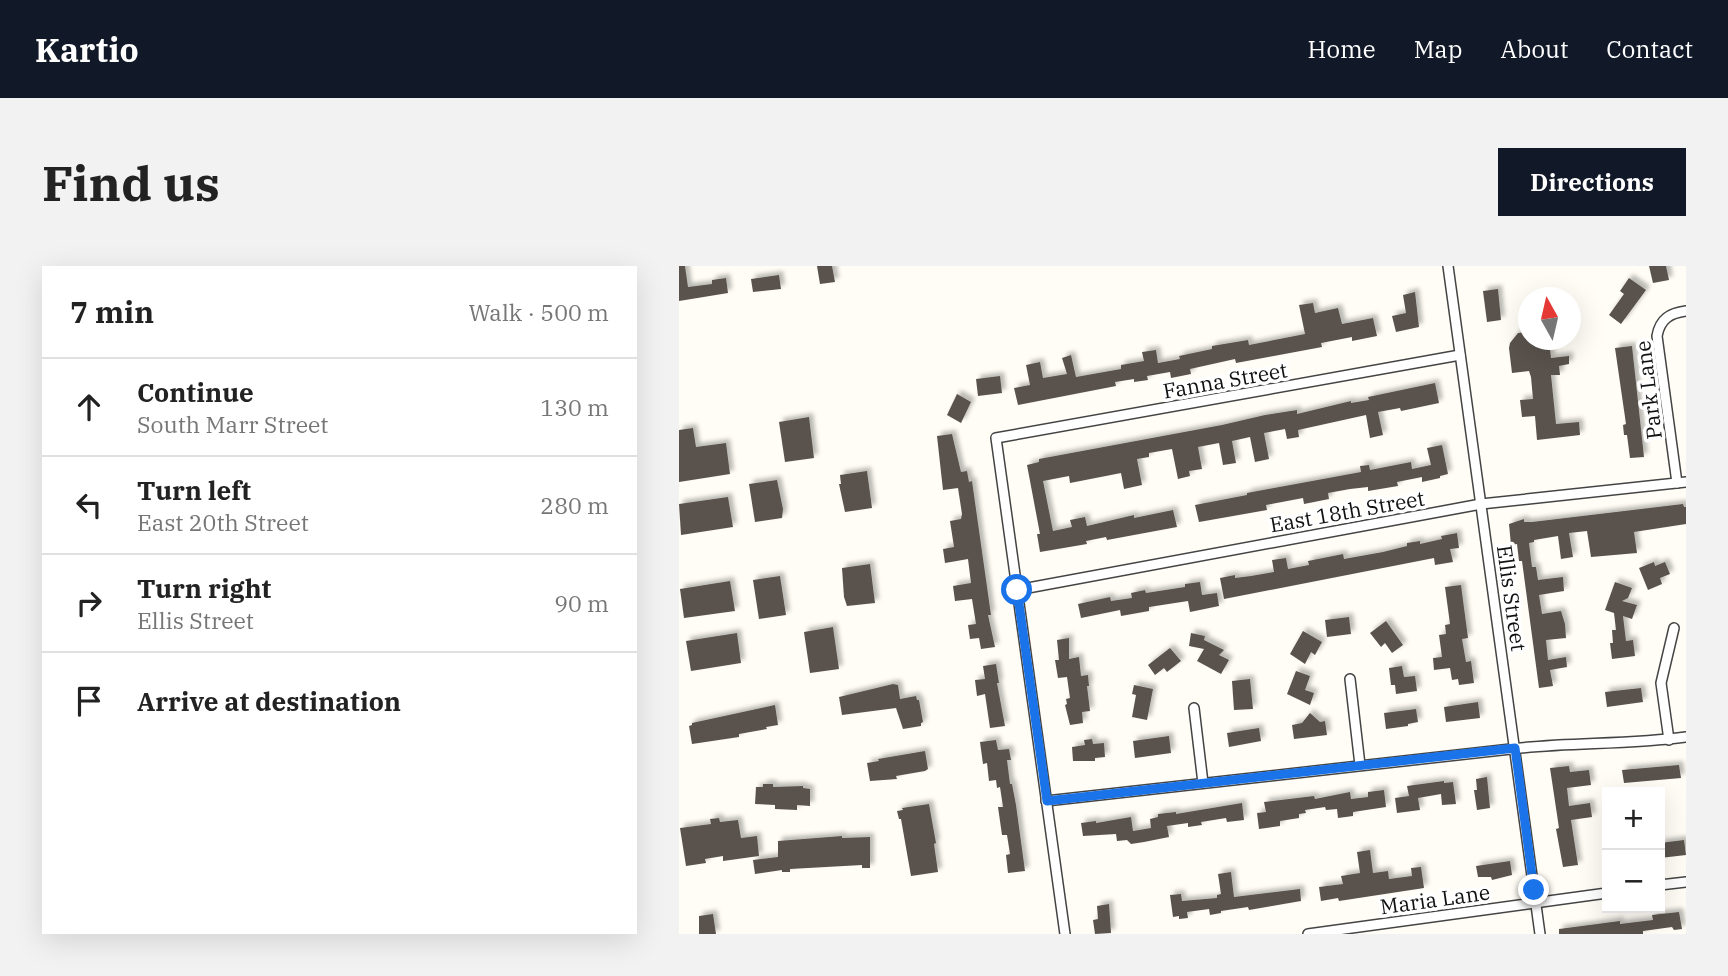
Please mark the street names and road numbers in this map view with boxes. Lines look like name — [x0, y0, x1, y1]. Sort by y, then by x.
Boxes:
street label: Park Lane — [1628, 339, 1668, 441]
street label: Fanna Street — [1161, 355, 1289, 405]
street label: East 18th Street — [1267, 484, 1427, 538]
street label: Ellis Street — [1491, 543, 1533, 653]
street label: Maria Lane — [1378, 877, 1492, 921]

